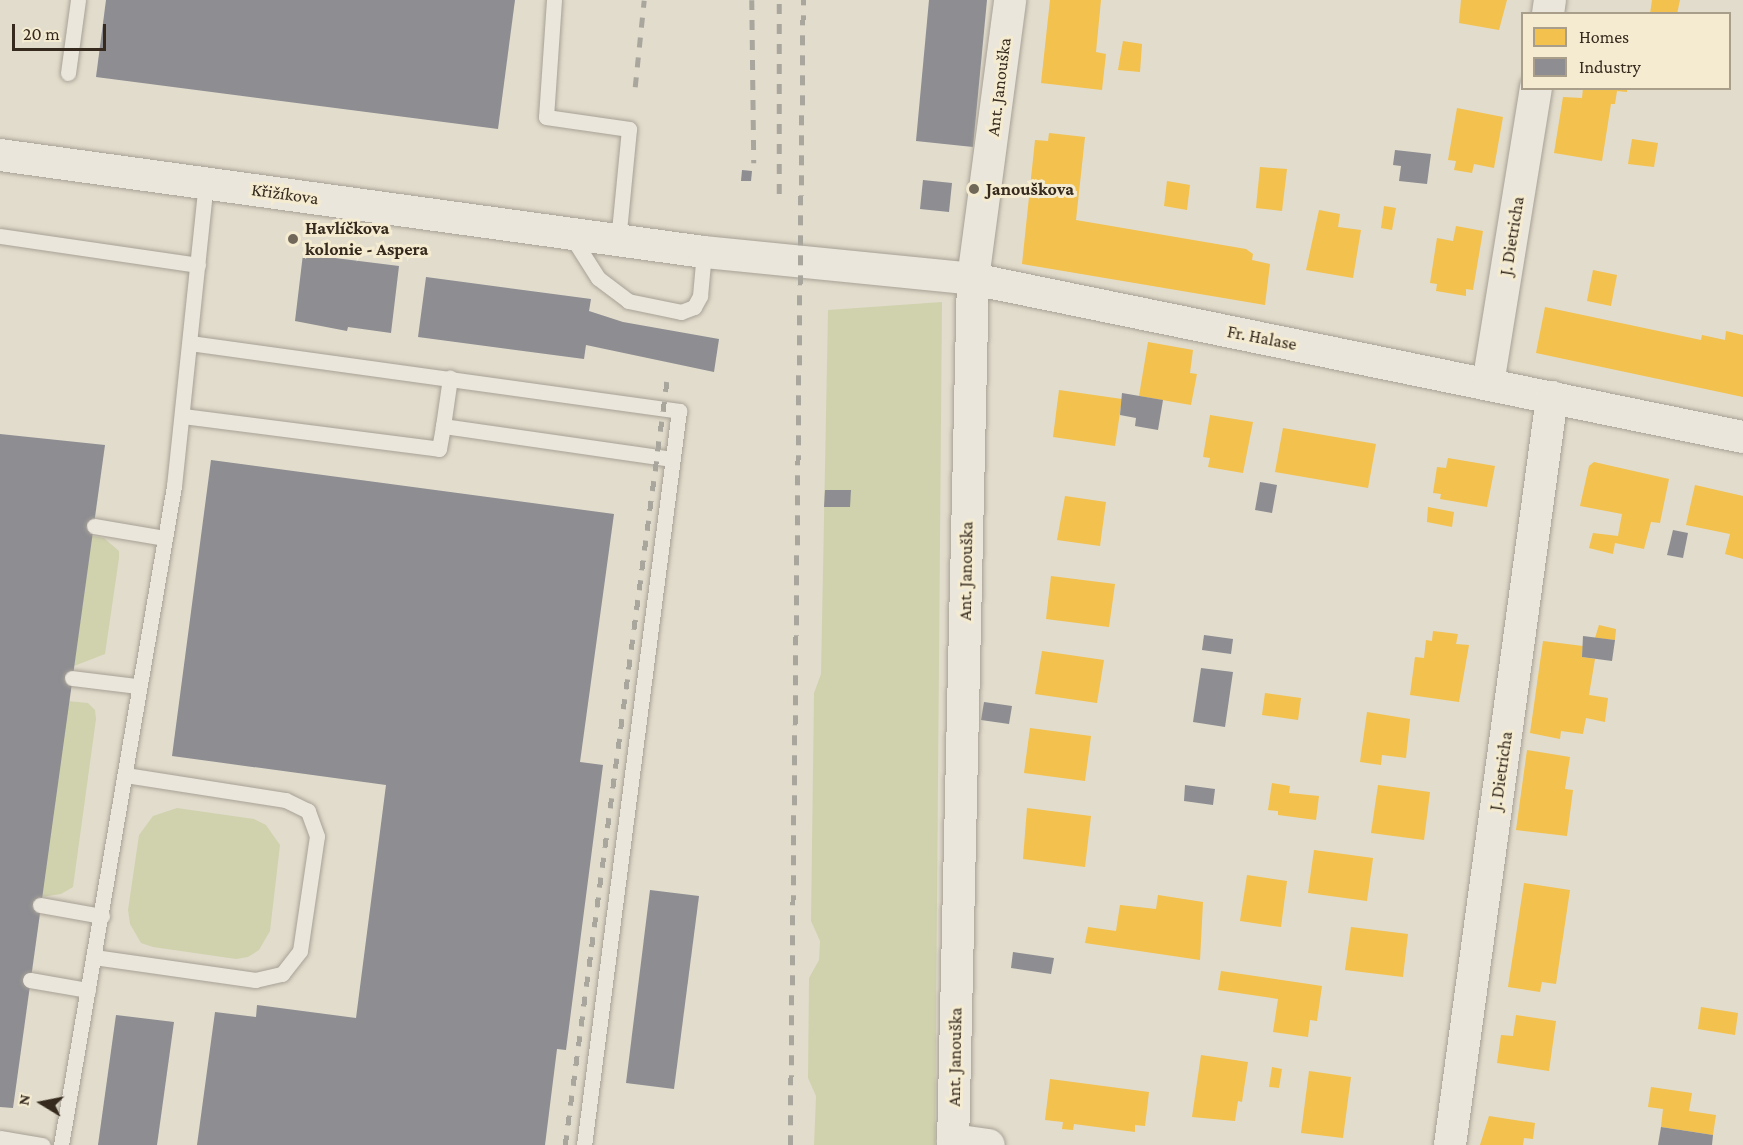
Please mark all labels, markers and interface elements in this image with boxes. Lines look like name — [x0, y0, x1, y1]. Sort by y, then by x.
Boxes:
scale bar — [15, 12, 110, 50]
legend — [1521, 12, 1731, 90]
text: 20 m — [23, 24, 60, 44]
text: Homes — [1579, 27, 1629, 47]
street label: Ant. Janouška — [982, 37, 1016, 137]
text: Industry — [1579, 57, 1641, 77]
place label: Janouškova — [986, 178, 1074, 200]
street label: Křižíkova — [250, 179, 320, 209]
marker: Janouškova — [967, 182, 981, 196]
street label: J. Dietricha — [1495, 195, 1529, 277]
place label: Havlíčkova kolonie - Aspera — [305, 218, 428, 260]
marker: Havlíčkova kolonie - Aspera — [286, 232, 300, 246]
street label: Fr. Halase — [1225, 321, 1299, 355]
street label: Ant. Janouška — [954, 521, 978, 621]
street label: J. Dietricha — [1485, 730, 1517, 812]
street label: Ant. Janouška — [943, 1007, 967, 1107]
north arrow — [12, 1073, 72, 1133]
text: N — [14, 1093, 33, 1107]

